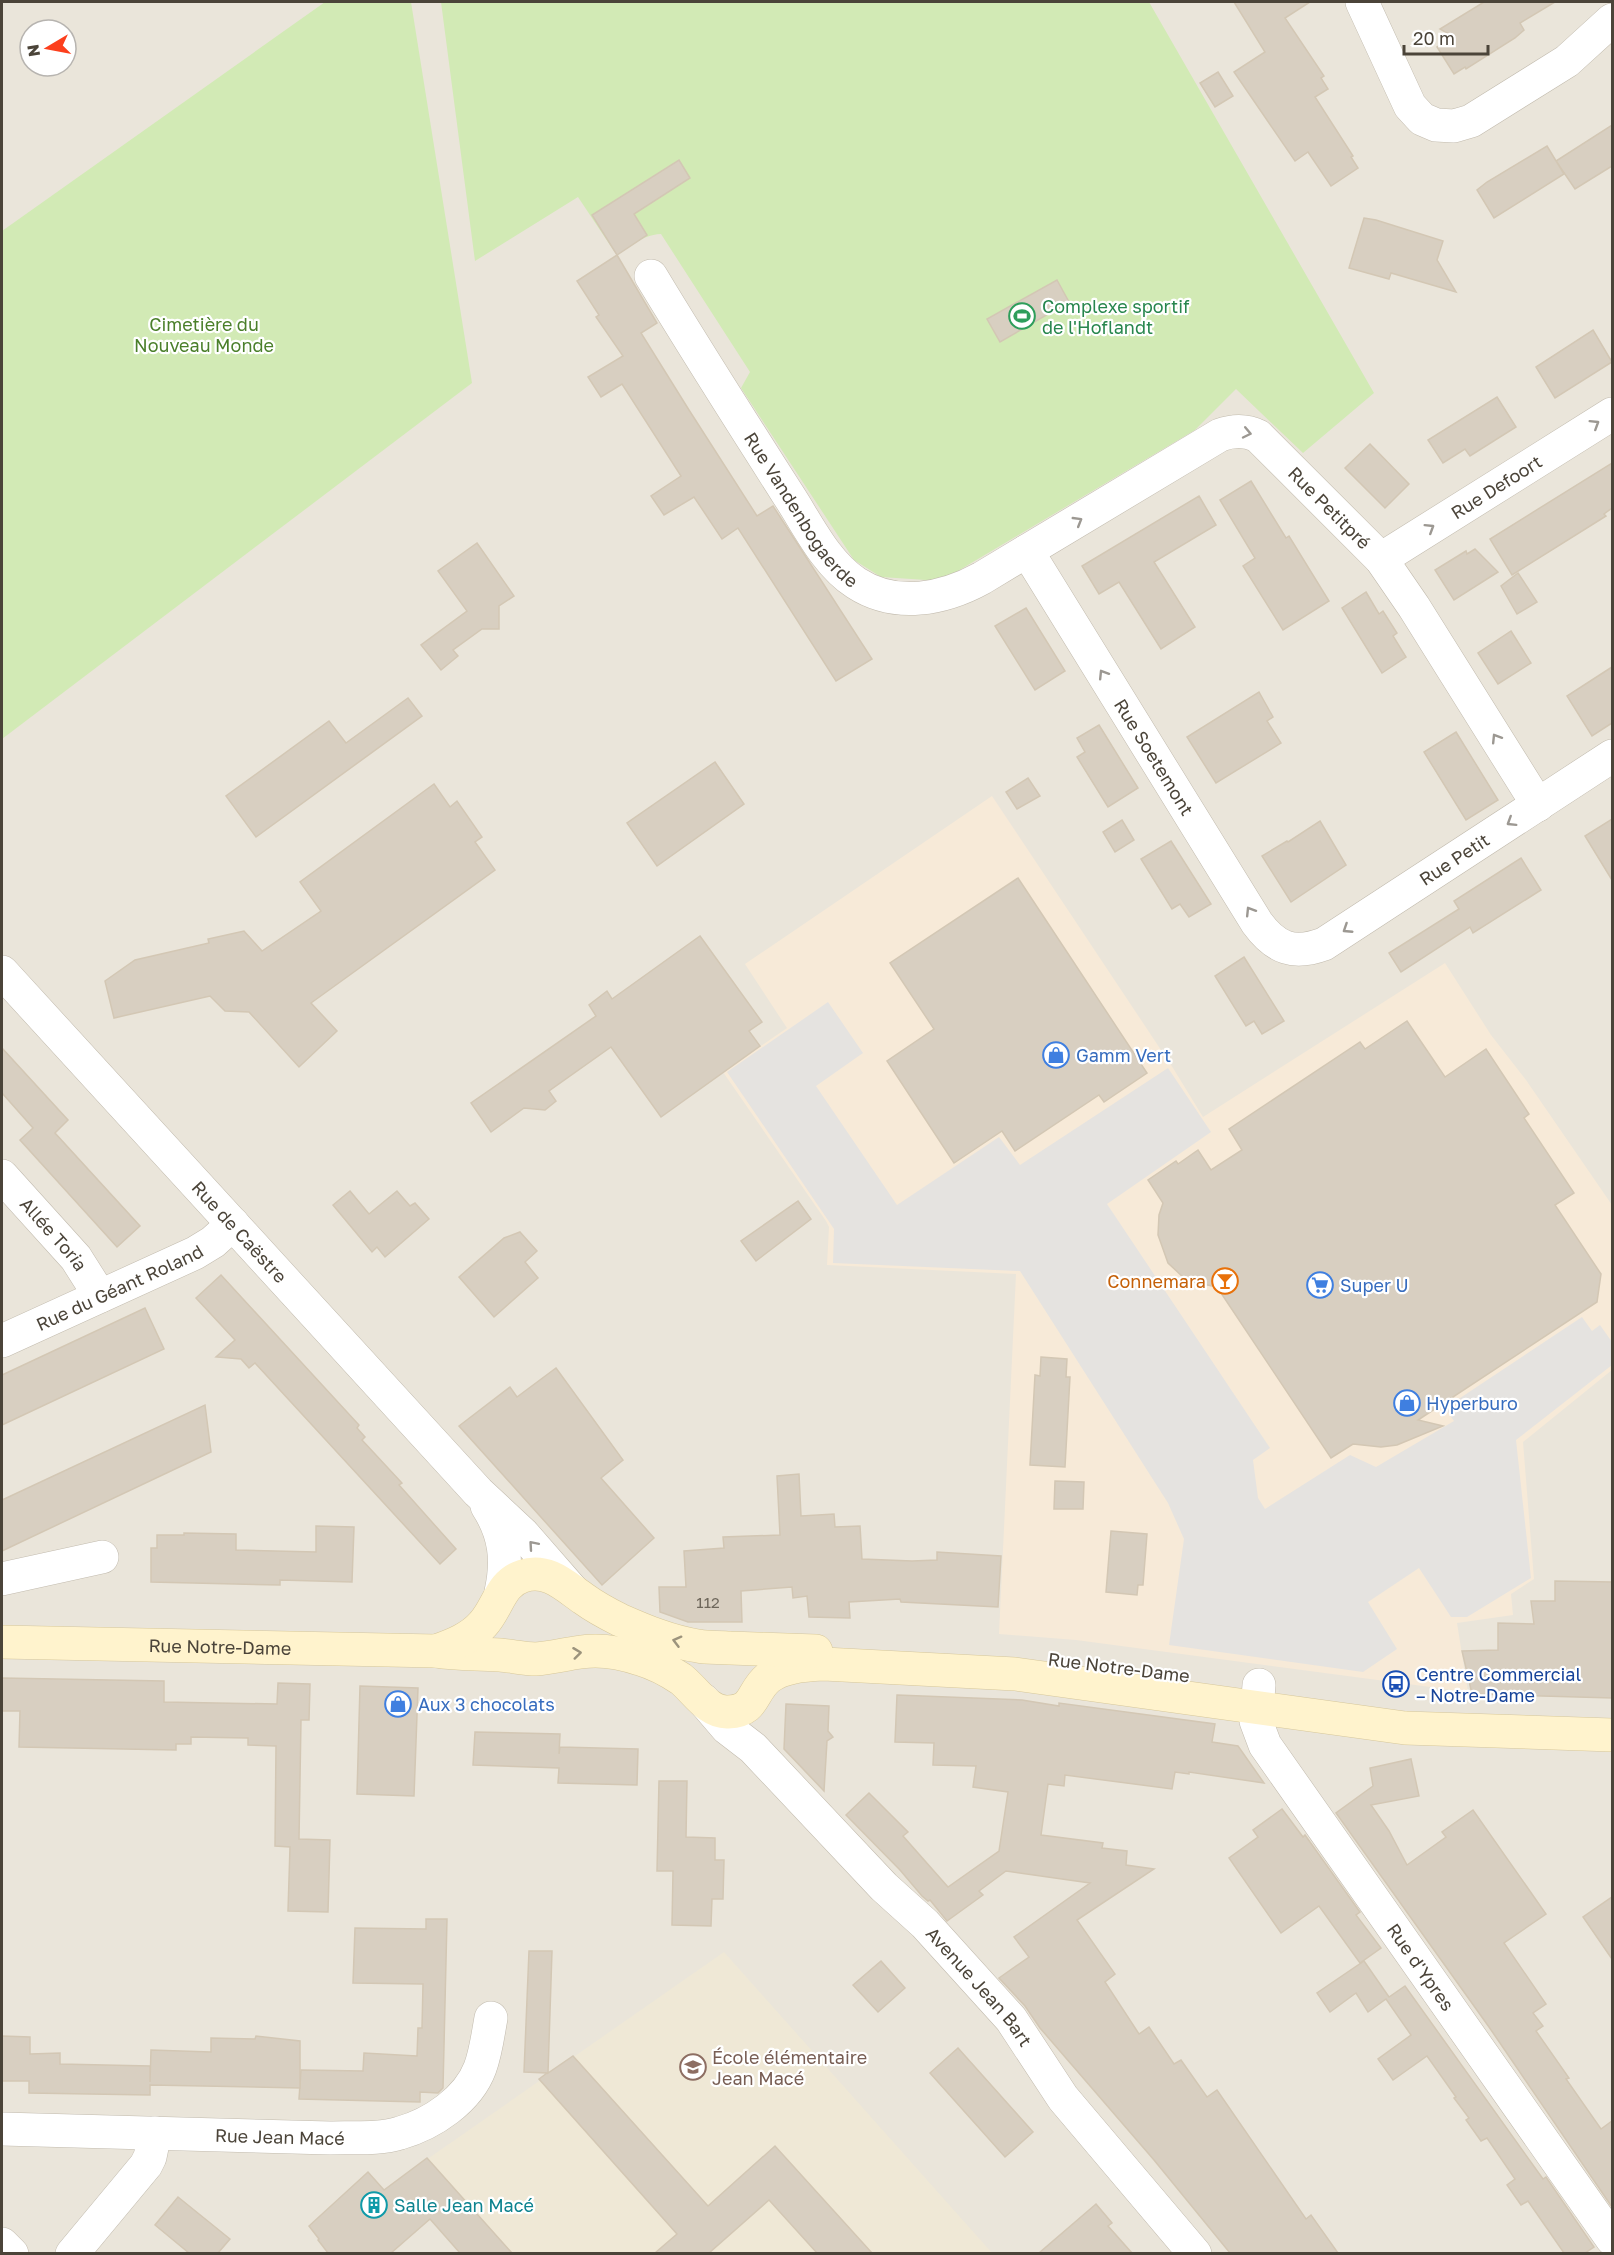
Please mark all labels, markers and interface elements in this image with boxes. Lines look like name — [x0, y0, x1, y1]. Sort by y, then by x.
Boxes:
north arrow — [18, 18, 78, 78]
scale bar — [1404, 18, 1488, 56]
text: 20 m — [1413, 27, 1455, 49]
text: N — [22, 43, 44, 58]
place label: Complexe sportif de l'Hoflandt — [1042, 295, 1190, 338]
sports icon: Complexe sportif de l'Hoflandt — [1007, 301, 1037, 331]
park label: Cimetière du Nouveau Monde — [134, 313, 274, 356]
one-way arrow — [1589, 421, 1600, 432]
one-way arrow — [1242, 426, 1252, 439]
street label: Rue Vandenbogaerde — [740, 428, 862, 592]
street label: Rue Defoort — [1447, 450, 1546, 523]
street label: Rue Petitpré — [1284, 462, 1375, 553]
one-way arrow — [1072, 517, 1082, 529]
one-way arrow — [1423, 524, 1434, 535]
one-way arrow — [1099, 670, 1111, 680]
street label: Rue Soetemont — [1110, 694, 1199, 819]
one-way arrow — [1491, 734, 1503, 744]
one-way arrow — [1507, 815, 1517, 827]
street label: Rue Petit — [1415, 828, 1493, 890]
one-way arrow — [1245, 907, 1257, 917]
one-way arrow — [1343, 922, 1354, 933]
shop icon: Gamm Vert — [1041, 1040, 1071, 1070]
place label: Gamm Vert — [1076, 1044, 1171, 1066]
street label: Rue de Caëstre — [187, 1176, 292, 1287]
street label: Allée Toria — [16, 1193, 92, 1275]
street label: Rue du Géant Roland — [32, 1240, 207, 1335]
bar icon: Connemara — [1210, 1266, 1240, 1296]
place label: Connemara — [1107, 1270, 1206, 1292]
supermarket icon: Super U — [1305, 1270, 1335, 1300]
place label: Super U — [1340, 1274, 1409, 1296]
shop icon: Hyperburo — [1392, 1388, 1422, 1418]
place label: Hyperburo — [1426, 1392, 1518, 1414]
one-way arrow — [529, 1541, 540, 1552]
house number: 112 — [696, 1593, 720, 1611]
street label: Rue Notre-Dame — [148, 1634, 292, 1659]
one-way arrow — [672, 1636, 682, 1648]
one-way arrow — [573, 1647, 582, 1659]
street label: Rue Notre-Dame — [1047, 1647, 1191, 1687]
place label: Centre Commercial – Notre-Dame — [1416, 1663, 1582, 1706]
bus stop icon: Centre Commercial – Notre-Dame — [1381, 1669, 1411, 1699]
shop icon: Aux 3 chocolats — [383, 1689, 413, 1719]
place label: Aux 3 chocolats — [418, 1693, 555, 1715]
street label: Rue d'Ypres — [1383, 1919, 1459, 2015]
street label: Avenue Jean Bart — [922, 1922, 1037, 2051]
place label: École élémentaire Jean Macé — [712, 2046, 867, 2089]
school or university icon: École élémentaire Jean Macé — [678, 2052, 708, 2082]
street label: Rue Jean Macé — [215, 2124, 345, 2149]
building icon: Salle Jean Macé — [359, 2190, 389, 2220]
place label: Salle Jean Macé — [394, 2194, 534, 2216]

